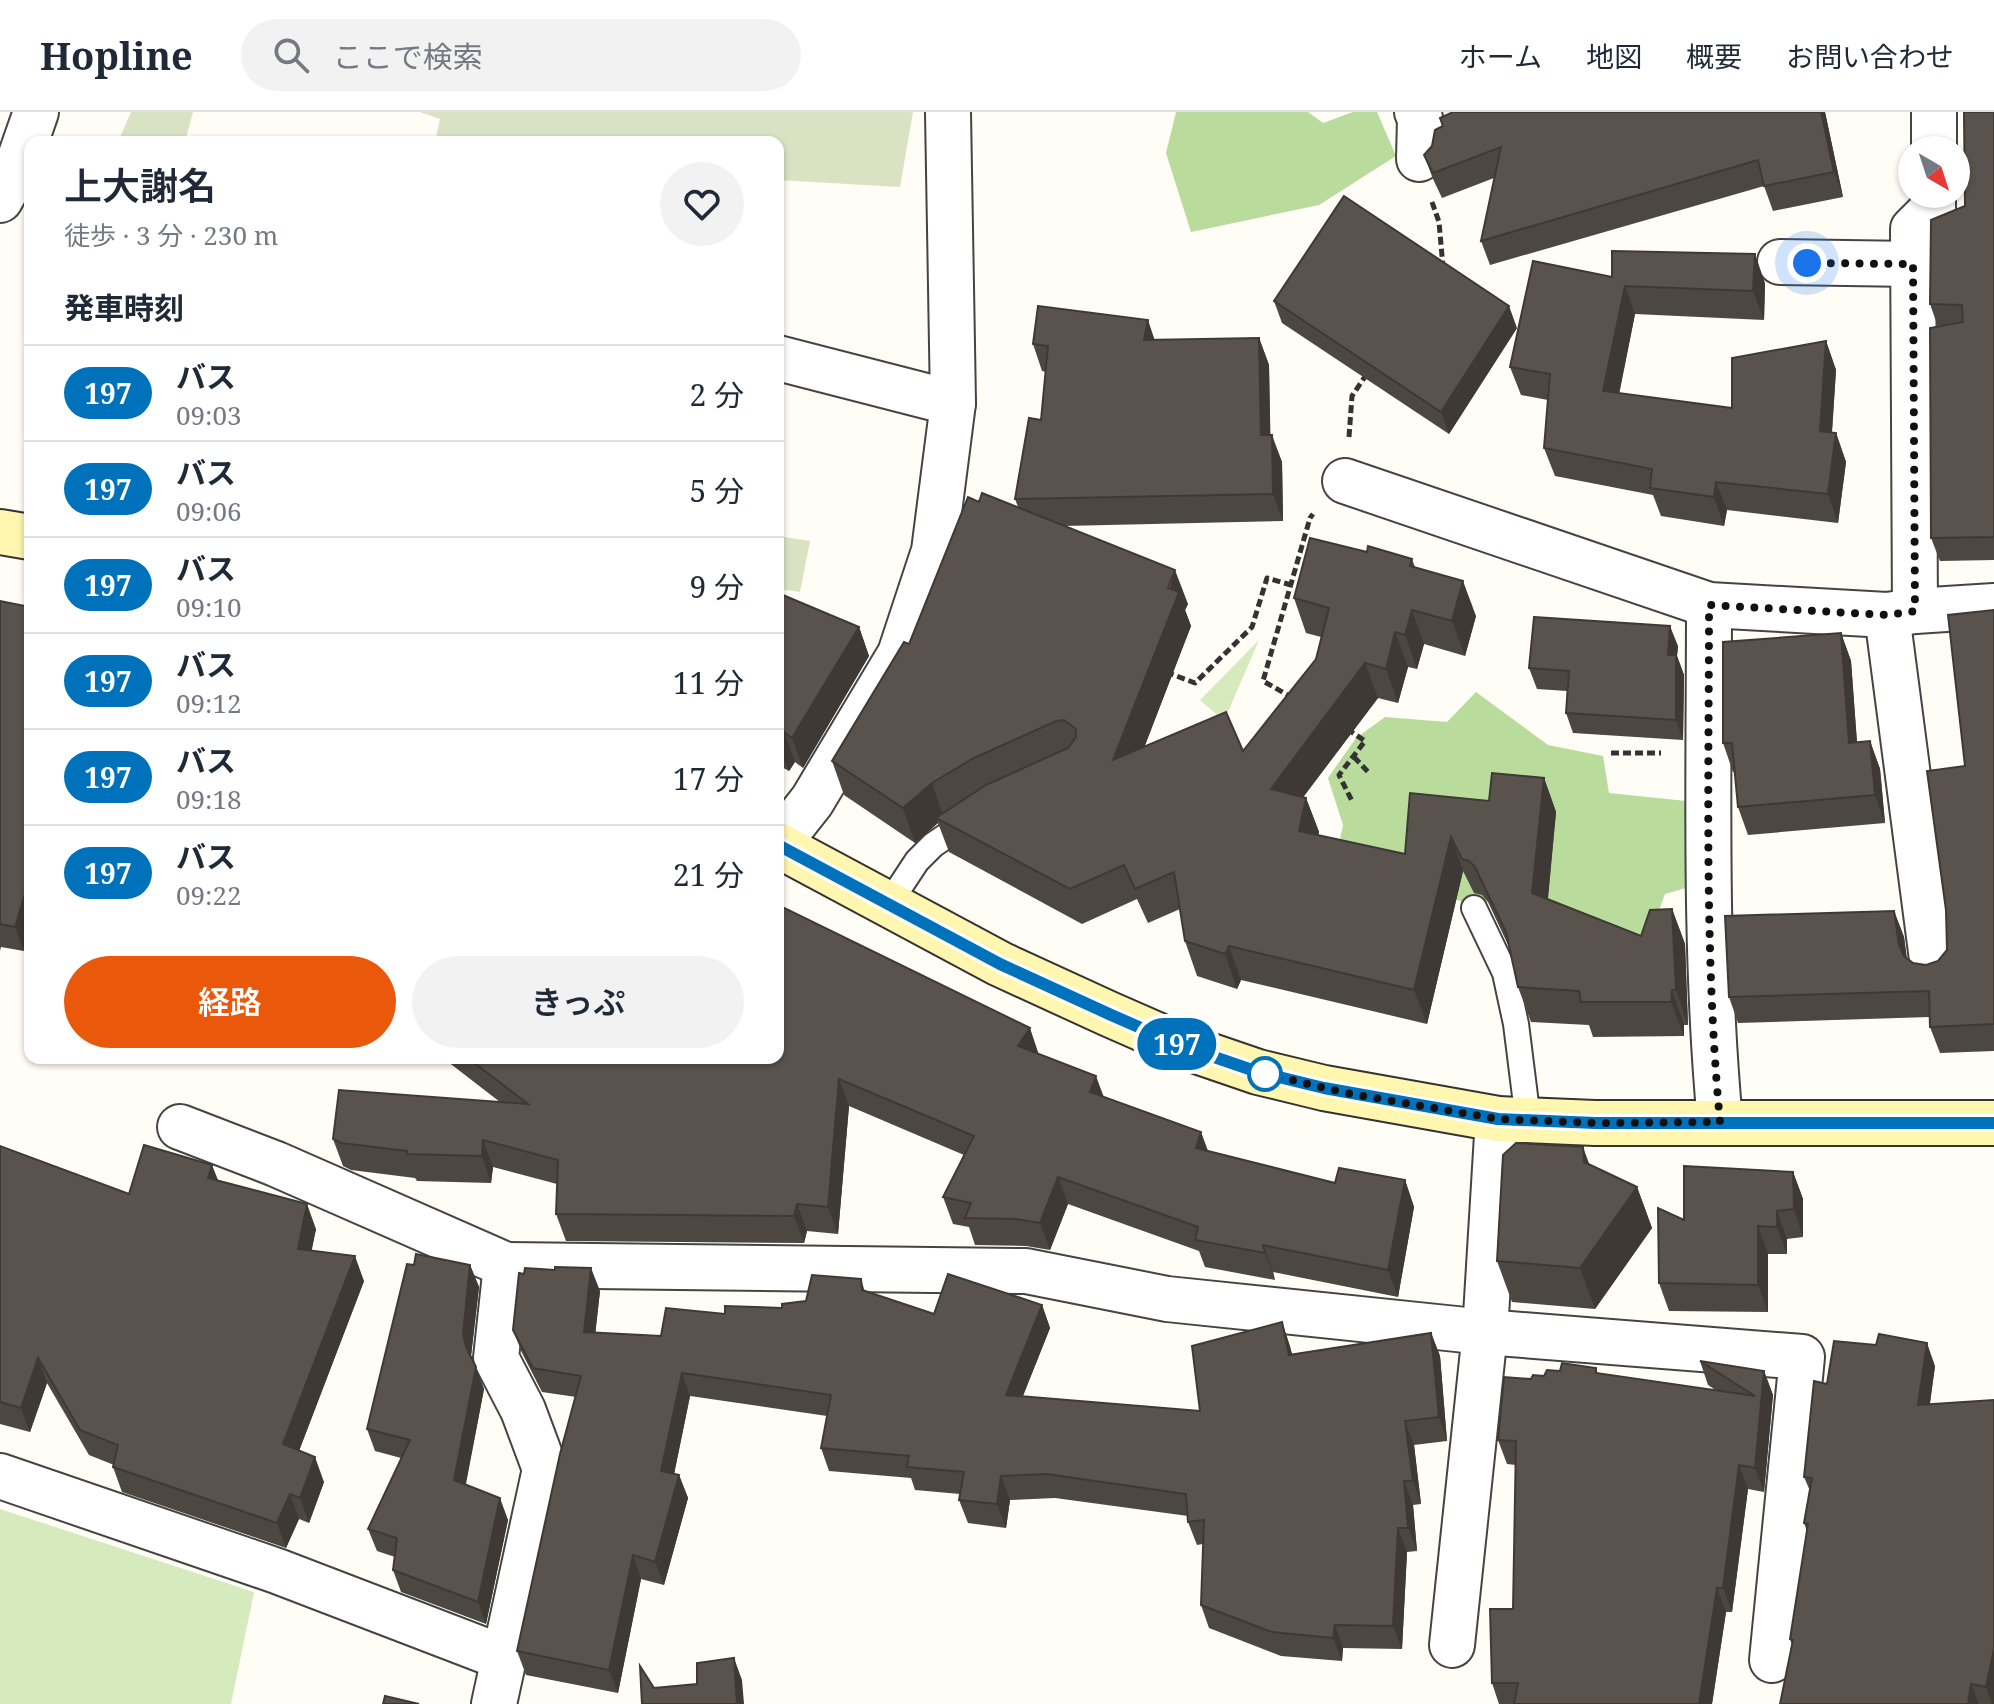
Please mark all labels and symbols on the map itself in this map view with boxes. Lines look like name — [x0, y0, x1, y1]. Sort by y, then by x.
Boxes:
north arrow — [1898, 136, 1970, 208]
your location — [1787, 243, 1827, 283]
line badge: 197 — [1131, 1018, 1223, 1070]
unlabelled marker — [1248, 1057, 1282, 1091]

